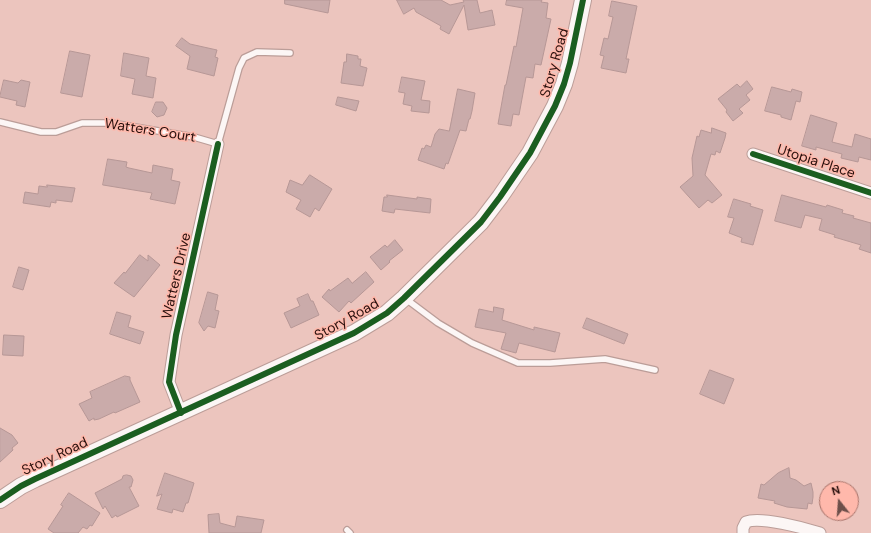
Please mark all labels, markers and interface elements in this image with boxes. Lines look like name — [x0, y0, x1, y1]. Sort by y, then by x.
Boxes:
street label: Story Road — [537, 27, 573, 99]
street label: Watters Court — [103, 116, 197, 146]
street label: Utopia Place — [775, 141, 857, 183]
street label: Watters Drive — [159, 231, 195, 321]
street label: Story Road — [312, 295, 382, 345]
street label: Story Road — [19, 434, 91, 480]
north arrow — [819, 481, 859, 521]
text: N — [830, 483, 842, 498]

